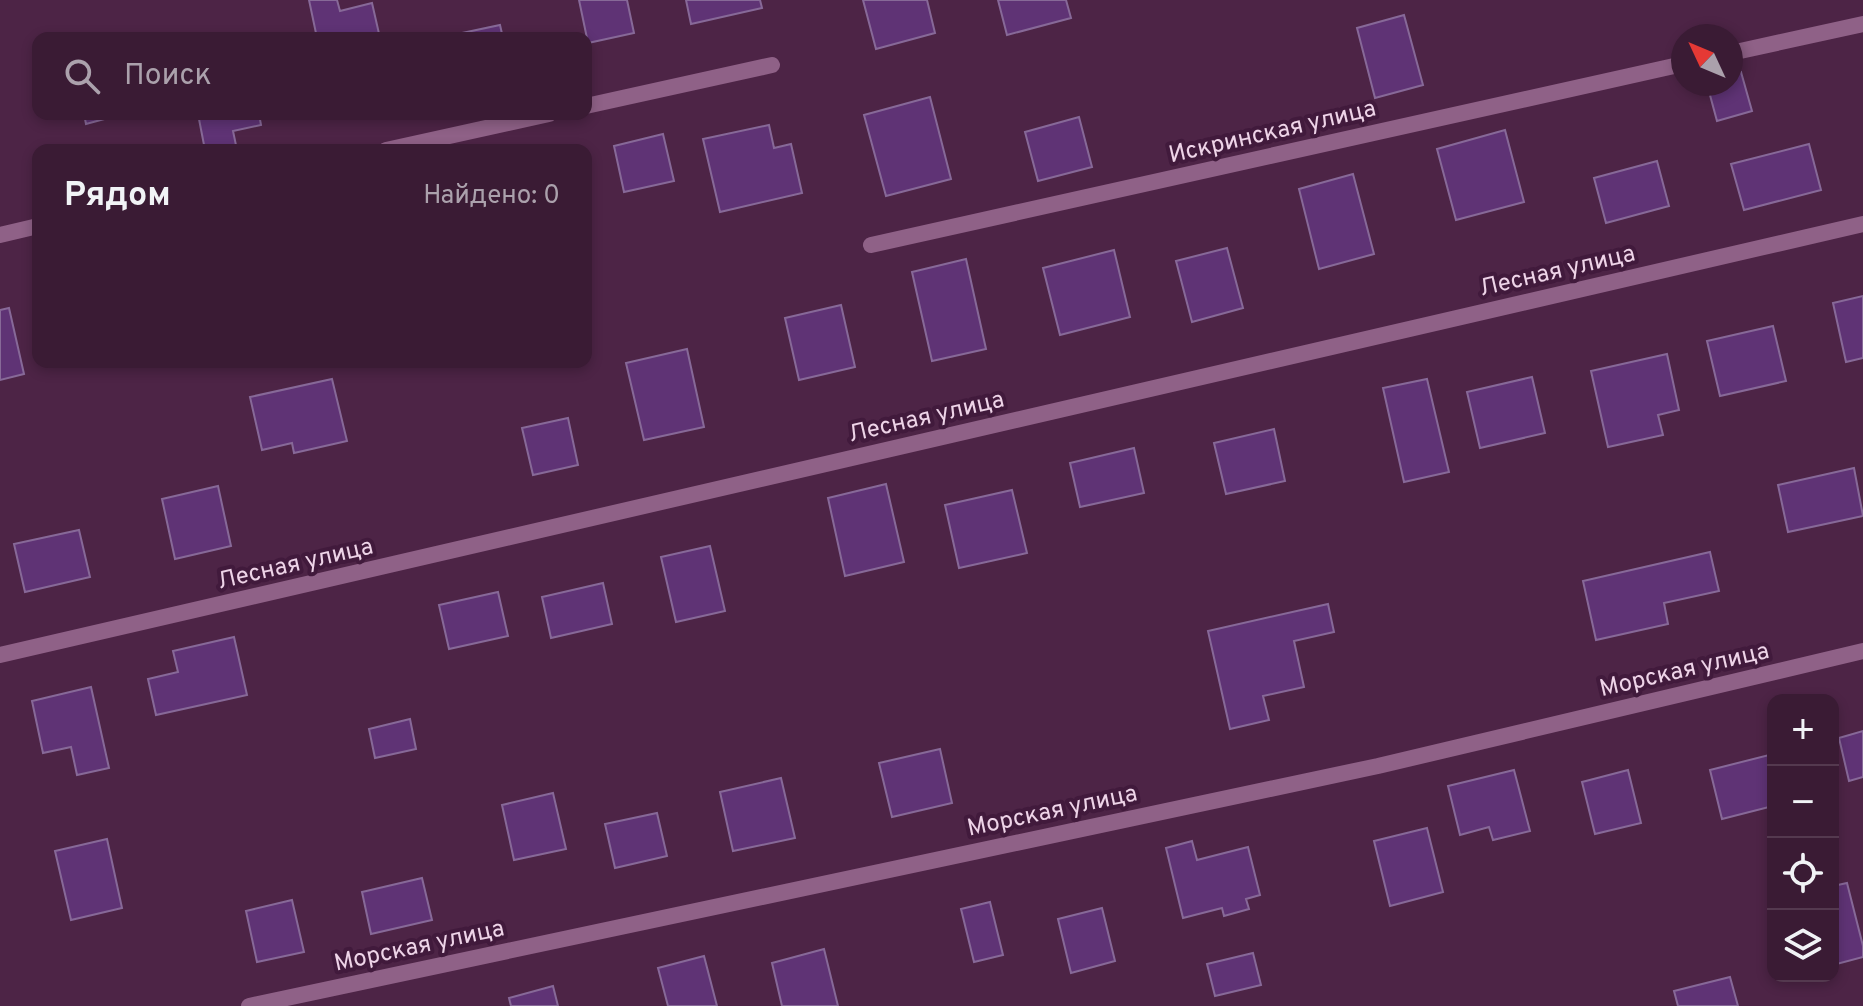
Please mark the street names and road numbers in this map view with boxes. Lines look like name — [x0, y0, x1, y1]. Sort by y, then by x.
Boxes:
street label: Искринская улица — [1166, 95, 1379, 171]
street label: Лесная улица — [1477, 239, 1638, 304]
street label: Лесная улица — [846, 385, 1007, 450]
street label: Лесная улица — [215, 532, 376, 597]
street label: Морская улица — [1597, 637, 1772, 705]
street label: Морская улица — [965, 779, 1140, 845]
street label: Морская улица — [332, 914, 507, 980]

